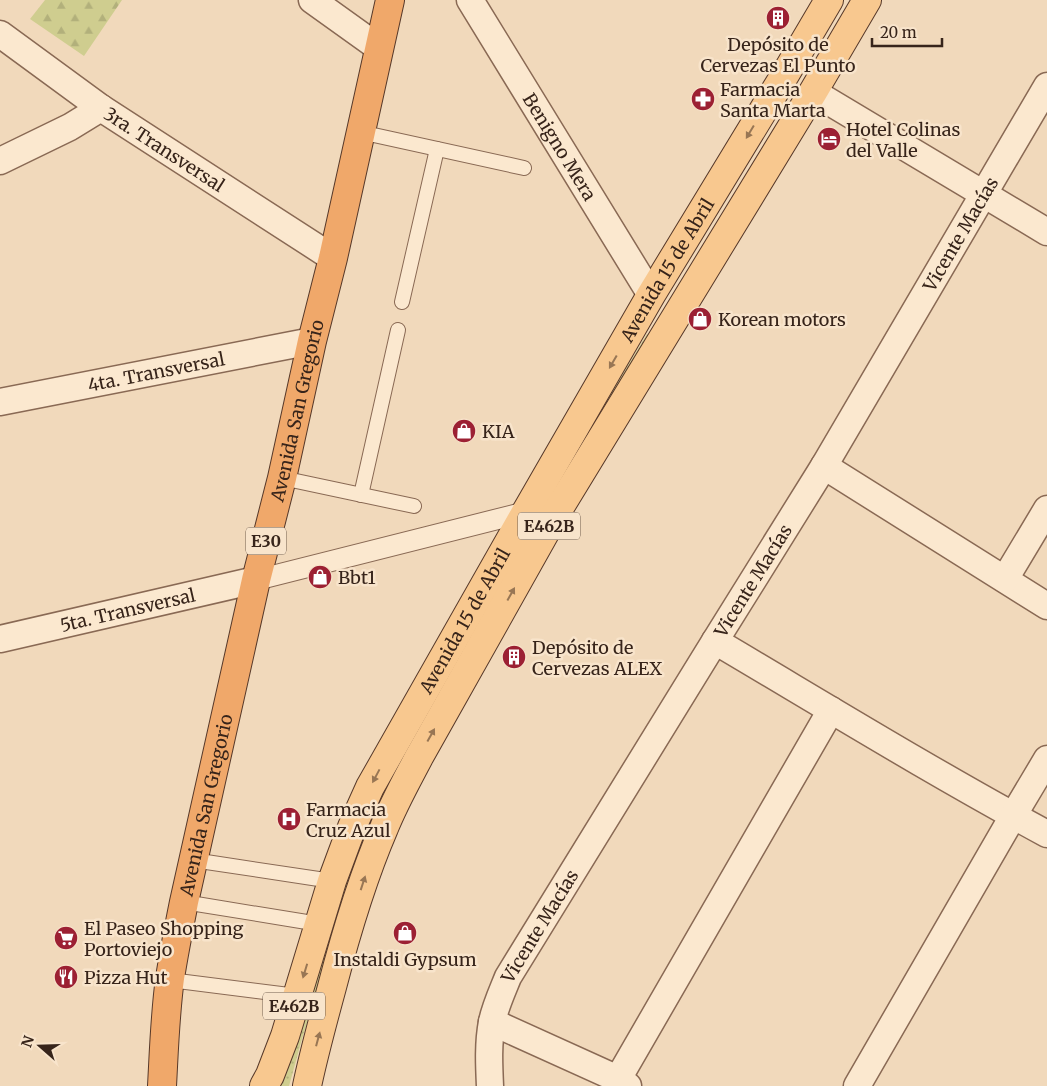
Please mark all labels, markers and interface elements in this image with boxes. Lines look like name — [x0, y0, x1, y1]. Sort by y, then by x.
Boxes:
building icon: Depósito de Cervezas El Punto — [765, 5, 791, 31]
scale bar — [872, 15, 942, 47]
text: 20 m — [880, 23, 917, 42]
place label: Depósito de Cervezas El Punto — [700, 33, 856, 77]
place label: Farmacia Santa Marta — [720, 78, 826, 122]
pharmacy icon: Farmacia Santa Marta — [690, 86, 716, 112]
street label: Benigno Mera — [518, 89, 602, 205]
street label: 3ra. Transversal — [100, 102, 230, 197]
place label: Hotel Colinas del Valle — [846, 118, 961, 162]
one-way arrow — [746, 125, 755, 139]
hotel icon: Hotel Colinas del Valle — [816, 126, 842, 152]
street label: Vicente Macías — [917, 172, 1003, 296]
street label: Avenida 15 de Abril — [615, 193, 719, 347]
shop icon: Korean motors — [687, 306, 713, 332]
place label: Korean motors — [718, 308, 846, 331]
street label: Avenida San Gregorio — [265, 317, 329, 505]
street label: 4ta. Transversal — [86, 347, 227, 396]
one-way arrow — [608, 355, 617, 368]
shop icon: KIA — [451, 418, 477, 444]
place label: KIA — [482, 420, 515, 443]
road number: E462B — [518, 512, 580, 540]
street label: Vicente Macías — [708, 519, 797, 642]
road number: E30 — [246, 528, 286, 554]
street label: Avenida 15 de Abril — [414, 543, 515, 698]
shop icon: Bbt1 — [307, 564, 333, 590]
place label: Bbt1 — [338, 566, 376, 589]
street label: 5ta. Transversal — [58, 583, 198, 636]
one-way arrow — [507, 586, 515, 601]
place label: Depósito de Cervezas ALEX — [532, 636, 662, 680]
building icon: Depósito de Cervezas ALEX — [501, 644, 527, 670]
street label: Avenida San Gregorio — [174, 712, 237, 899]
one-way arrow — [427, 728, 435, 743]
one-way arrow — [372, 769, 380, 784]
place label: Farmacia Cruz Azul — [306, 798, 391, 842]
hospital icon: Farmacia Cruz Azul — [276, 806, 302, 832]
street label: Vicente Macías — [495, 865, 583, 988]
one-way arrow — [360, 875, 368, 890]
place label: El Paseo Shopping Portoviejo — [84, 917, 243, 961]
shop icon: Instaldi Gypsum — [392, 920, 418, 946]
supermarket icon: El Paseo Shopping Portoviejo — [53, 925, 79, 951]
place label: Instaldi Gypsum — [333, 948, 477, 971]
one-way arrow — [301, 963, 308, 978]
restaurant icon: Pizza Hut — [53, 964, 79, 990]
place label: Pizza Hut — [84, 966, 167, 989]
road number: E462B — [263, 992, 325, 1019]
north arrow — [15, 1021, 65, 1071]
one-way arrow — [314, 1031, 322, 1046]
text: N — [17, 1033, 38, 1050]

